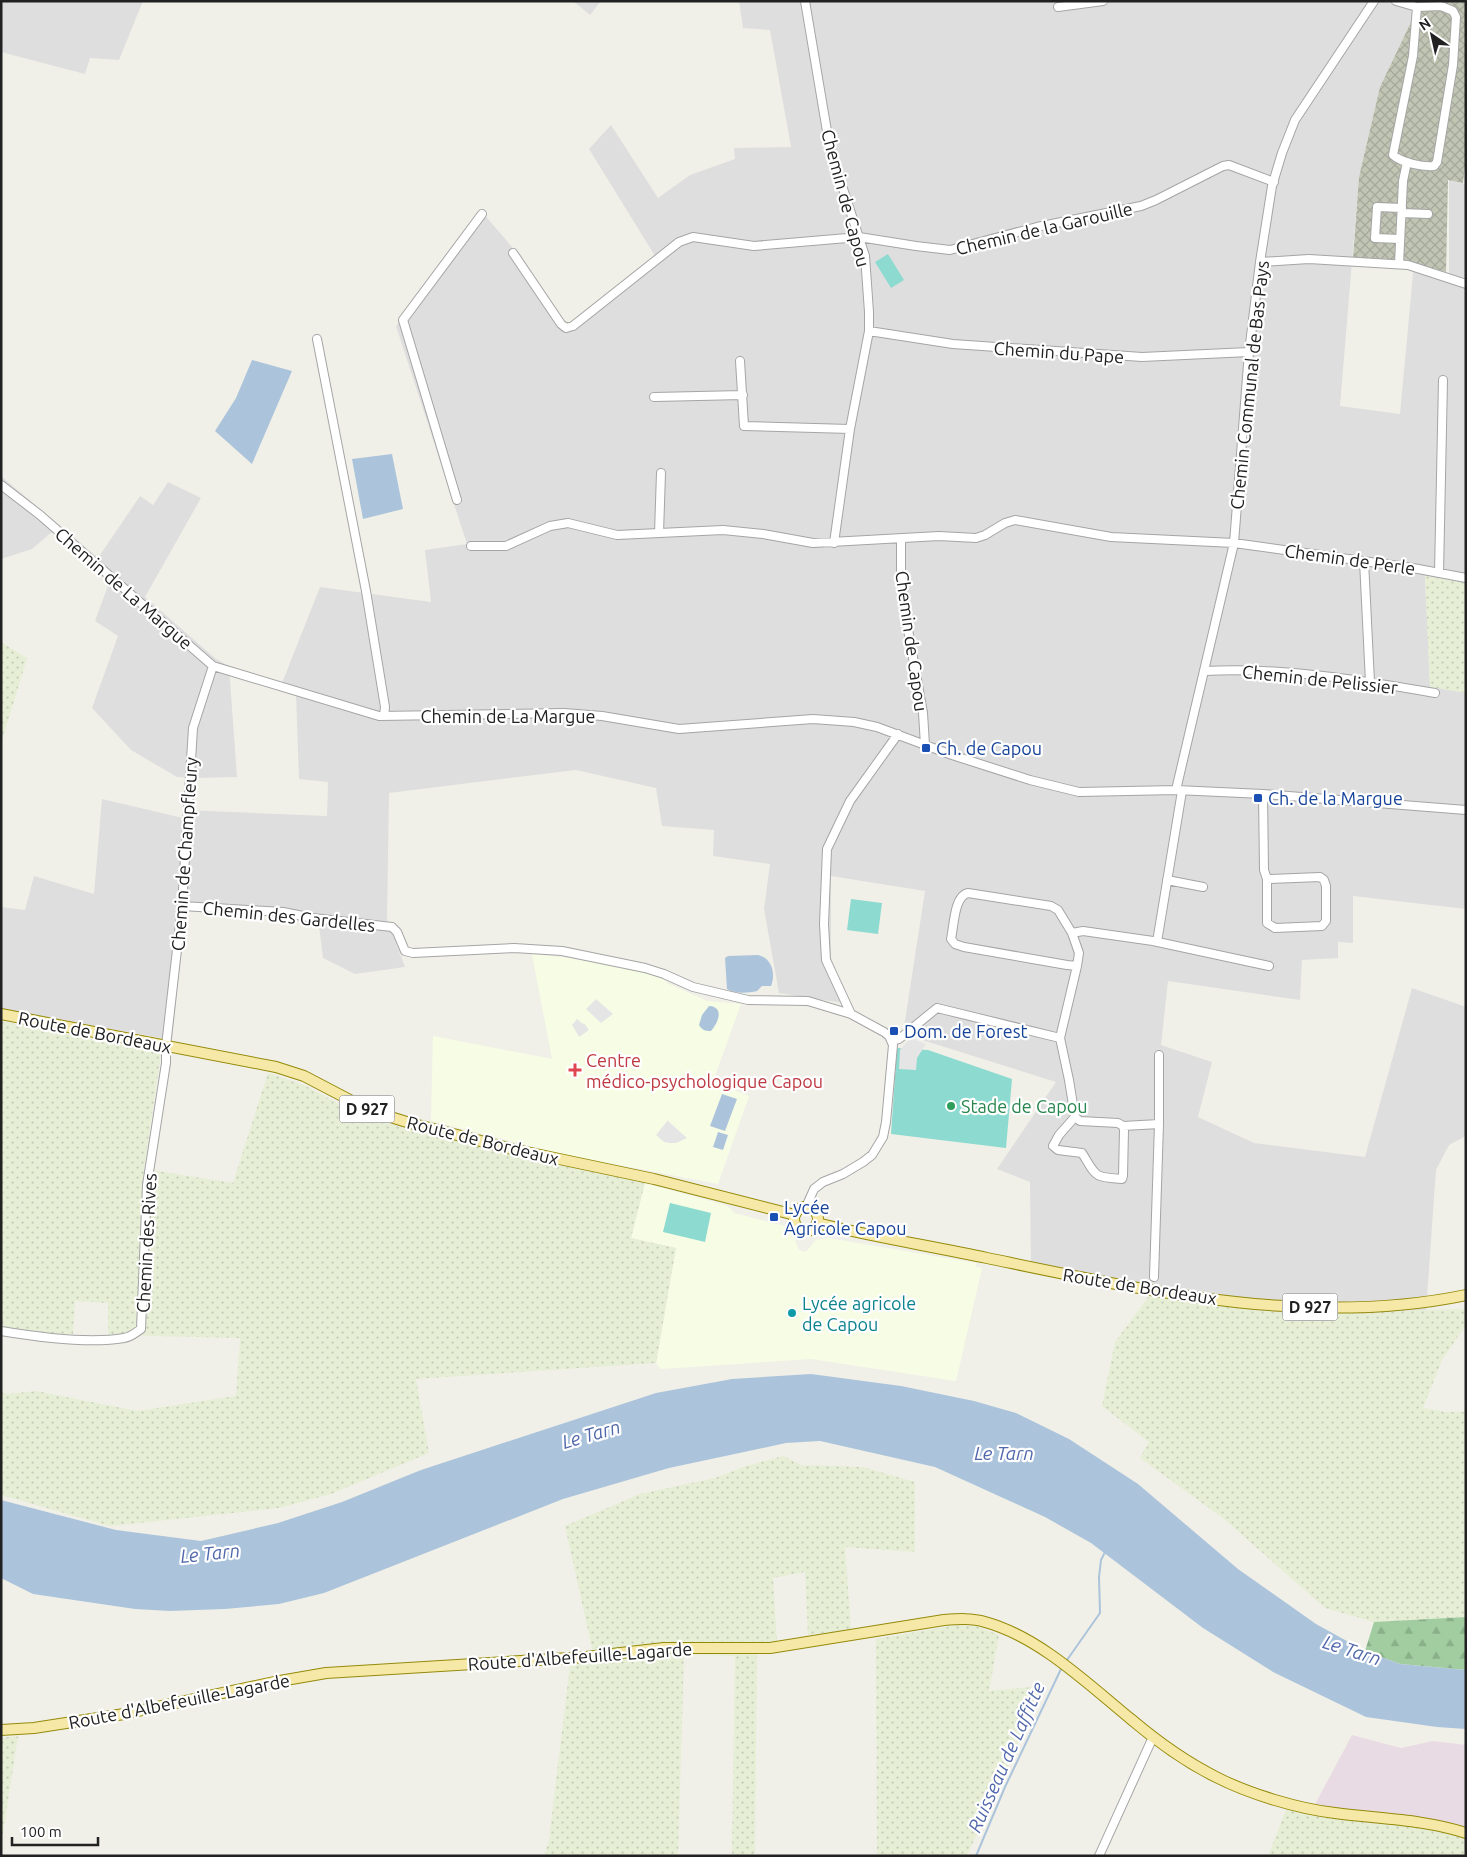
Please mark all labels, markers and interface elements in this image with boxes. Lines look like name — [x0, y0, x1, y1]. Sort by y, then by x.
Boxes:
north arrow — [1407, 10, 1457, 60]
text: N — [1416, 15, 1434, 34]
street label: Chemin de Capou — [818, 127, 874, 269]
street label: Chemin de la Garouille — [954, 198, 1134, 258]
street label: Chemin Communal de Bas Pays — [1226, 259, 1272, 511]
street label: Chemin du Pape — [993, 337, 1125, 367]
street label: Chemin de La Margue — [51, 523, 197, 653]
street label: Chemin de Perle — [1283, 540, 1417, 578]
street label: Chemin de Capou — [892, 569, 932, 713]
street label: Chemin de Pelissier — [1241, 661, 1399, 697]
street label: Chemin de La Margue — [421, 706, 595, 726]
place label: Ch. de Capou — [936, 738, 1042, 758]
marker: Ch. de Capou — [920, 742, 932, 754]
street label: Chemin de Champfleury — [167, 756, 201, 952]
place label: Ch. de la Margue — [1268, 788, 1403, 808]
marker: Ch. de la Margue — [1252, 792, 1264, 804]
street label: Chemin des Gardelles — [202, 897, 377, 935]
street label: Route de Bordeaux — [17, 1007, 173, 1057]
place label: Dom. de Forest — [904, 1021, 1028, 1041]
marker: Dom. de Forest — [888, 1025, 900, 1037]
place label: Centre médico-psychologique Capou — [586, 1050, 823, 1091]
marker: Centre médico-psychologique Capou — [568, 1063, 582, 1077]
road number: D 927 — [340, 1096, 394, 1122]
place label: Stade de Capou — [961, 1096, 1088, 1116]
marker: Stade de Capou — [945, 1100, 957, 1112]
street label: Route de Bordeaux — [405, 1111, 561, 1169]
street label: Chemin des Rives — [132, 1172, 160, 1313]
place label: Lycée Agricole Capou — [784, 1197, 907, 1238]
marker: Lycée Agricole Capou — [768, 1211, 780, 1223]
street label: Route de Bordeaux — [1062, 1264, 1218, 1308]
place label: Lycée agricole de Capou — [802, 1293, 916, 1334]
road number: D 927 — [1282, 1294, 1338, 1320]
marker: Lycée agricole de Capou — [786, 1307, 798, 1319]
water label: Le Tarn — [559, 1415, 623, 1453]
water label: Le Tarn — [974, 1442, 1034, 1464]
water label: Le Tarn — [179, 1539, 241, 1567]
water label: Le Tarn — [1320, 1630, 1384, 1670]
street label: Route d'Albefeuille-Lagarde — [467, 1638, 693, 1674]
street label: Route d'Albefeuille-Lagarde — [67, 1670, 291, 1732]
water label: Ruisseau de Laffitte — [963, 1678, 1049, 1836]
scale bar — [12, 1814, 99, 1846]
text: 100 m — [20, 1823, 62, 1840]

